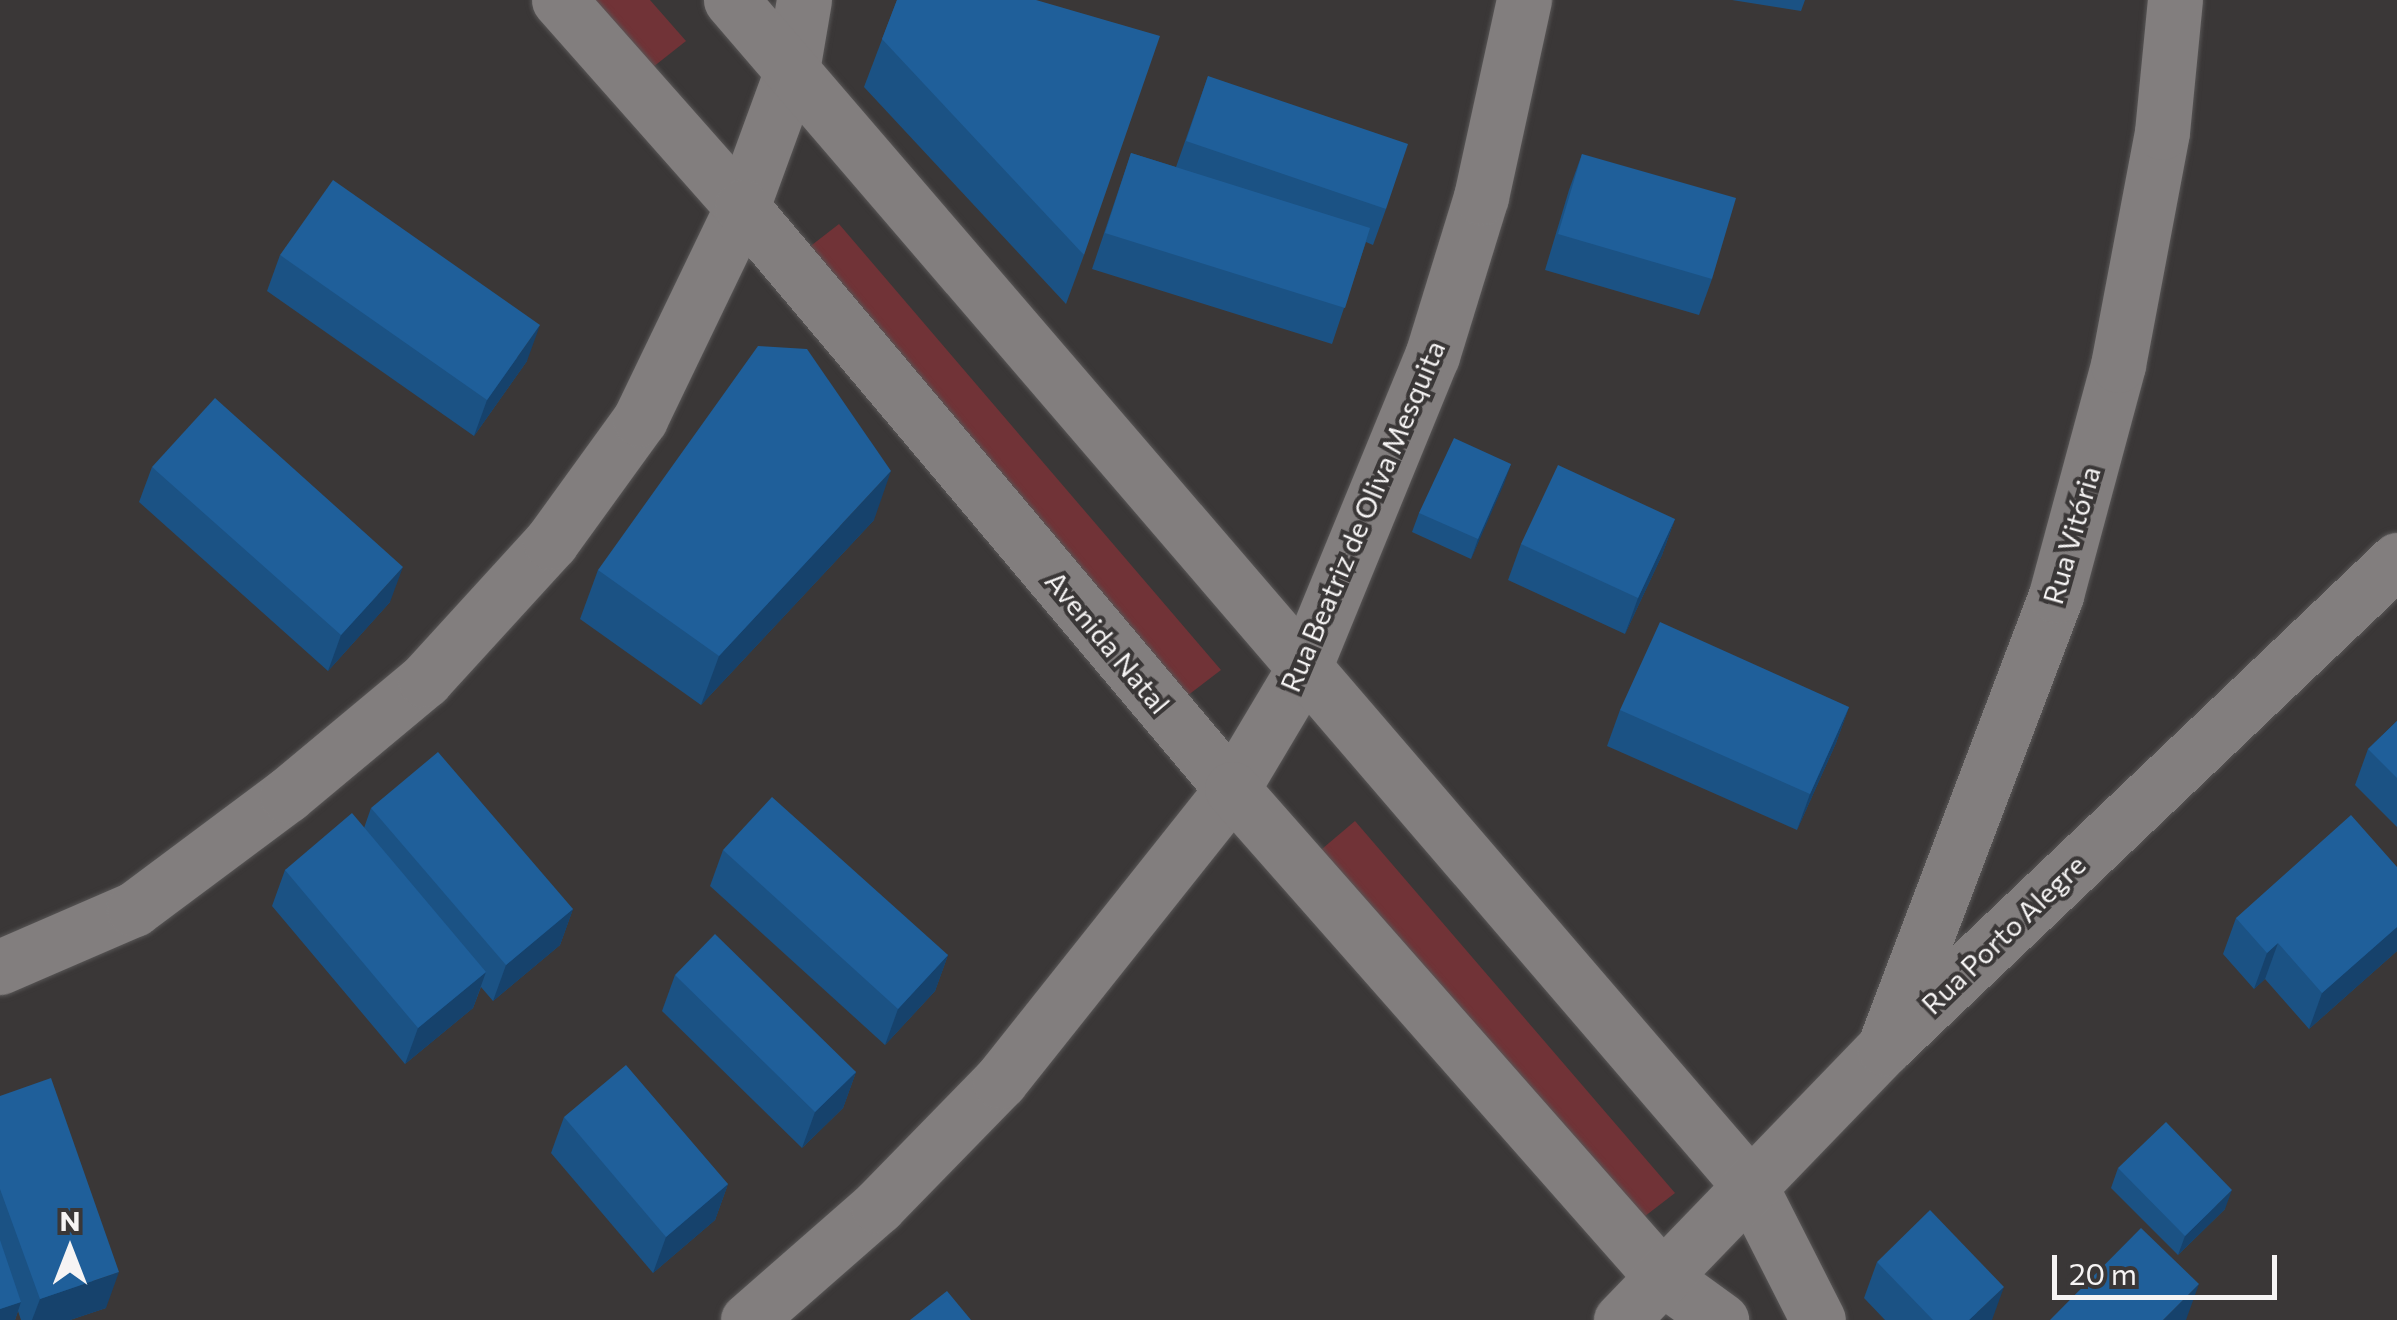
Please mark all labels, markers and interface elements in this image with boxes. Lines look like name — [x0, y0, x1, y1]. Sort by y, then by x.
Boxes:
street label: Rua Beatriz de Oliva Mesquita — [1273, 335, 1451, 697]
street label: Rua Vitória — [2035, 462, 2107, 608]
street label: Avenida Natal — [1039, 564, 1177, 720]
street label: Rua Porto Alegre — [1914, 847, 2092, 1021]
north arrow — [20, 1200, 120, 1300]
text: N — [60, 1203, 81, 1237]
scale bar — [2057, 1235, 2282, 1297]
text: 20 m — [2069, 1254, 2137, 1291]

